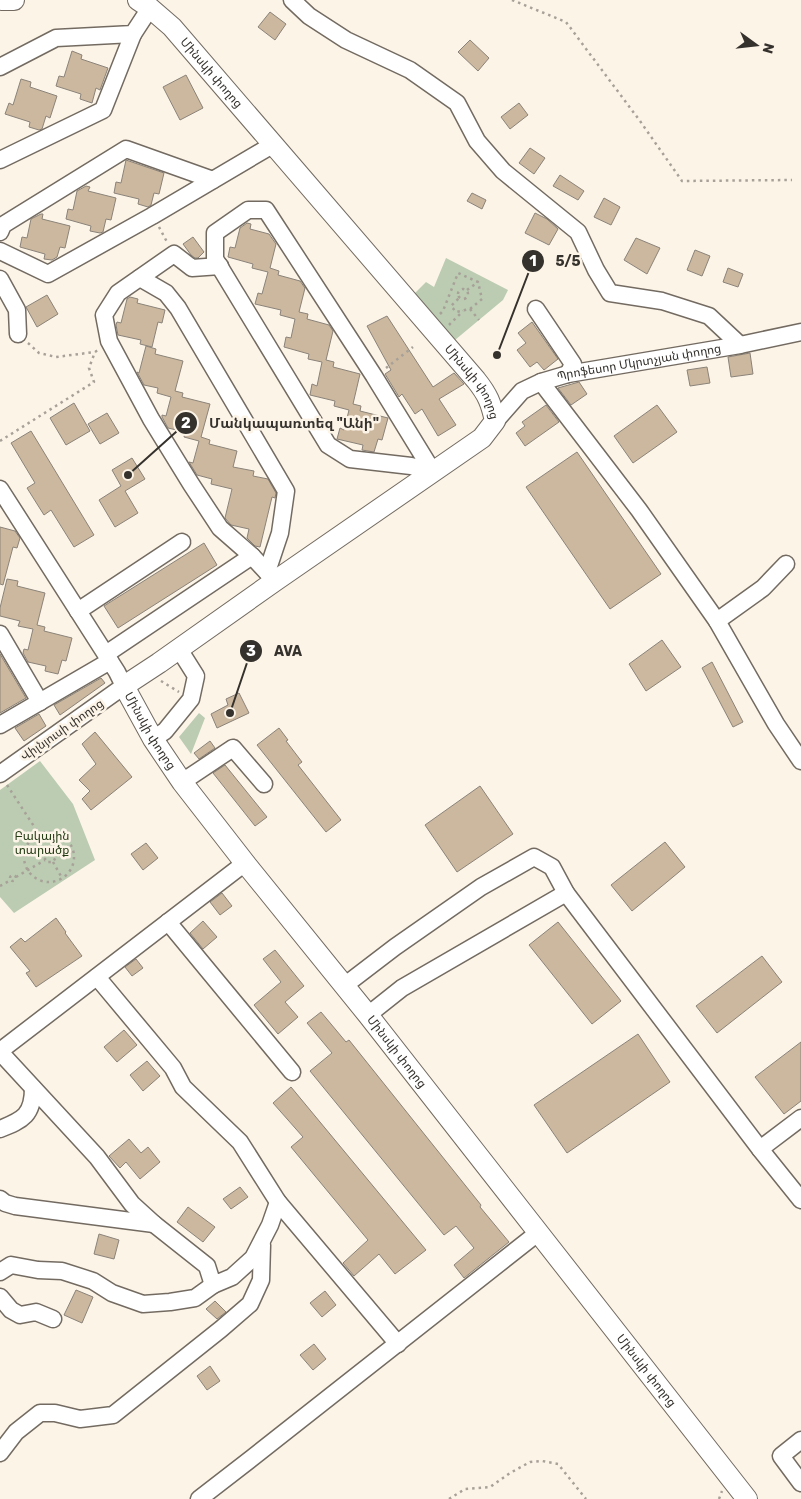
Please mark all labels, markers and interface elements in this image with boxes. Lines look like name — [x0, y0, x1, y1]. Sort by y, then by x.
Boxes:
north arrow — [731, 20, 781, 70]
street label: Մինսկի փողոց — [177, 35, 246, 111]
text: N — [759, 41, 778, 55]
callout: 5/5 — [520, 246, 590, 275]
text: 1 — [529, 252, 537, 270]
text: 5/5 — [555, 253, 581, 270]
street label: Պրոֆեսոր Մկրտչյան փողոց — [555, 341, 722, 384]
street label: Մինսկի փողոց — [442, 342, 501, 421]
callout: Մանկապառտեզ "Անի" — [174, 408, 388, 437]
text: 2 — [181, 414, 191, 432]
text: Մանկապառտեզ "Անի" — [209, 415, 379, 432]
callout: AVA — [239, 636, 312, 665]
text: 3 — [246, 642, 256, 660]
text: AVA — [274, 643, 302, 660]
street label: Մինսկի փողոց — [122, 690, 179, 772]
street label: Վիլնյուսի փողոց — [18, 696, 106, 764]
park label: Բակային տարածք — [14, 829, 70, 857]
street label: Մինսկի փողոց — [364, 1013, 429, 1091]
street label: Մինսկի փողոց — [614, 1332, 679, 1410]

